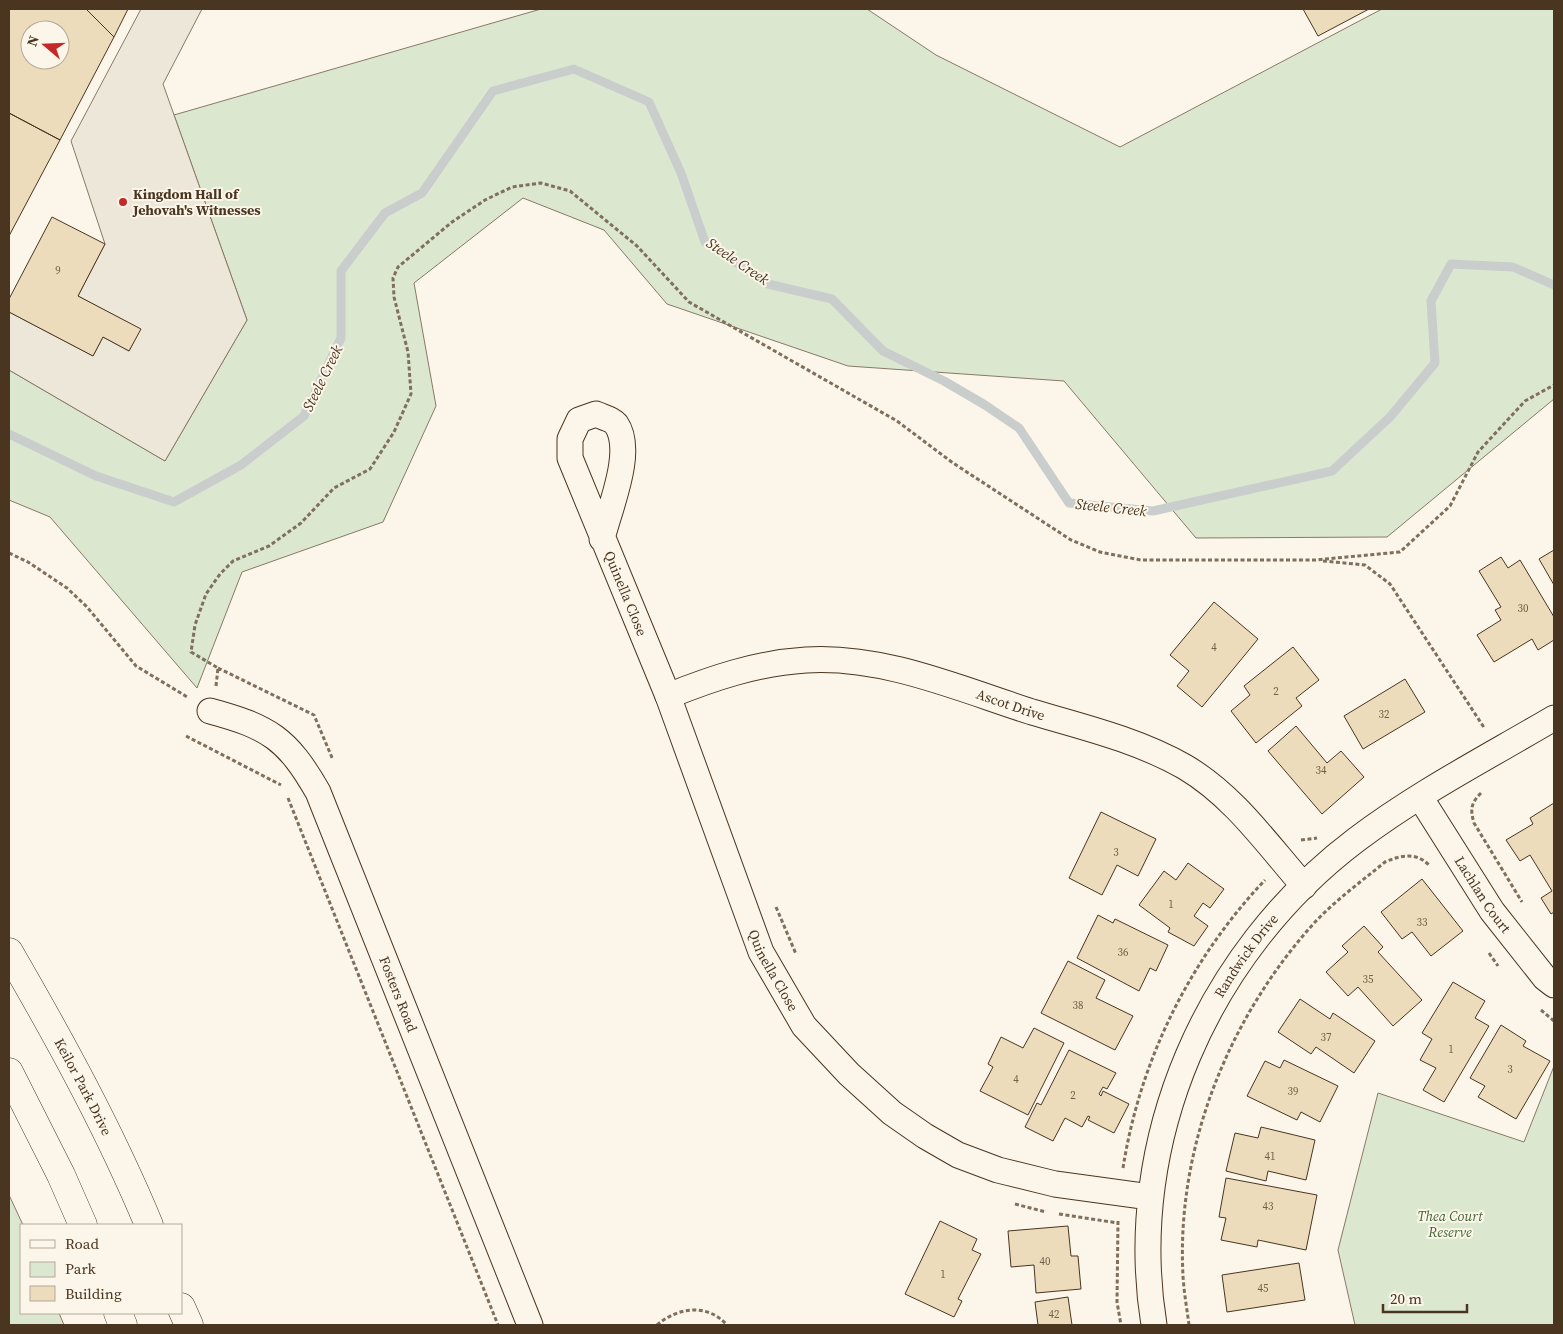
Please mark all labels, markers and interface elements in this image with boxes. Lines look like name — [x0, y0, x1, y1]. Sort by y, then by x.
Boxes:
north arrow — [20, 20, 70, 70]
text: N — [22, 33, 44, 49]
place label: Kingdom Hall of Jehovah's Witnesses — [132, 184, 261, 220]
marker: Kingdom Hall of Jehovah's Witnesses — [117, 196, 129, 208]
water label: Steele Creek — [703, 232, 774, 290]
house number: 9 — [55, 263, 61, 278]
water label: Steele Creek — [297, 340, 347, 415]
water label: Steele Creek — [1074, 493, 1149, 521]
street label: Quinella Close — [599, 548, 652, 639]
house number: 30 — [1518, 601, 1529, 616]
house number: 4 — [1211, 640, 1217, 655]
street label: Ascot Drive — [974, 684, 1047, 725]
house number: 2 — [1273, 684, 1279, 699]
house number: 32 — [1379, 707, 1390, 722]
house number: 34 — [1316, 763, 1327, 778]
house number: 3 — [1113, 845, 1119, 860]
street label: Lachlan Court — [1450, 852, 1516, 938]
house number: 1 — [1168, 897, 1174, 912]
street label: Randwick Drive — [1209, 909, 1283, 1001]
house number: 33 — [1417, 915, 1428, 930]
street label: Quinella Close — [744, 927, 803, 1015]
house number: 36 — [1118, 945, 1129, 960]
street label: Fosters Road — [374, 953, 422, 1035]
house number: 35 — [1363, 972, 1374, 987]
house number: 38 — [1073, 998, 1084, 1013]
house number: 37 — [1321, 1030, 1332, 1045]
street label: Keilor Park Drive — [50, 1035, 117, 1139]
house number: 1 — [1448, 1042, 1454, 1057]
house number: 3 — [1507, 1062, 1513, 1077]
house number: 4 — [1013, 1072, 1019, 1087]
house number: 39 — [1288, 1084, 1299, 1099]
house number: 2 — [1070, 1088, 1076, 1103]
house number: 41 — [1265, 1149, 1276, 1164]
house number: 43 — [1263, 1199, 1274, 1214]
park label: Thea Court Reserve — [1417, 1206, 1484, 1242]
legend — [20, 1224, 182, 1314]
text: Road — [65, 1233, 99, 1254]
house number: 40 — [1040, 1254, 1051, 1269]
text: Park — [65, 1258, 97, 1279]
house number: 1 — [940, 1267, 946, 1282]
house number: 45 — [1258, 1281, 1269, 1296]
scale bar — [1383, 1282, 1467, 1314]
text: Building — [65, 1283, 122, 1304]
text: 20 m — [1390, 1288, 1422, 1309]
house number: 42 — [1049, 1307, 1060, 1322]

